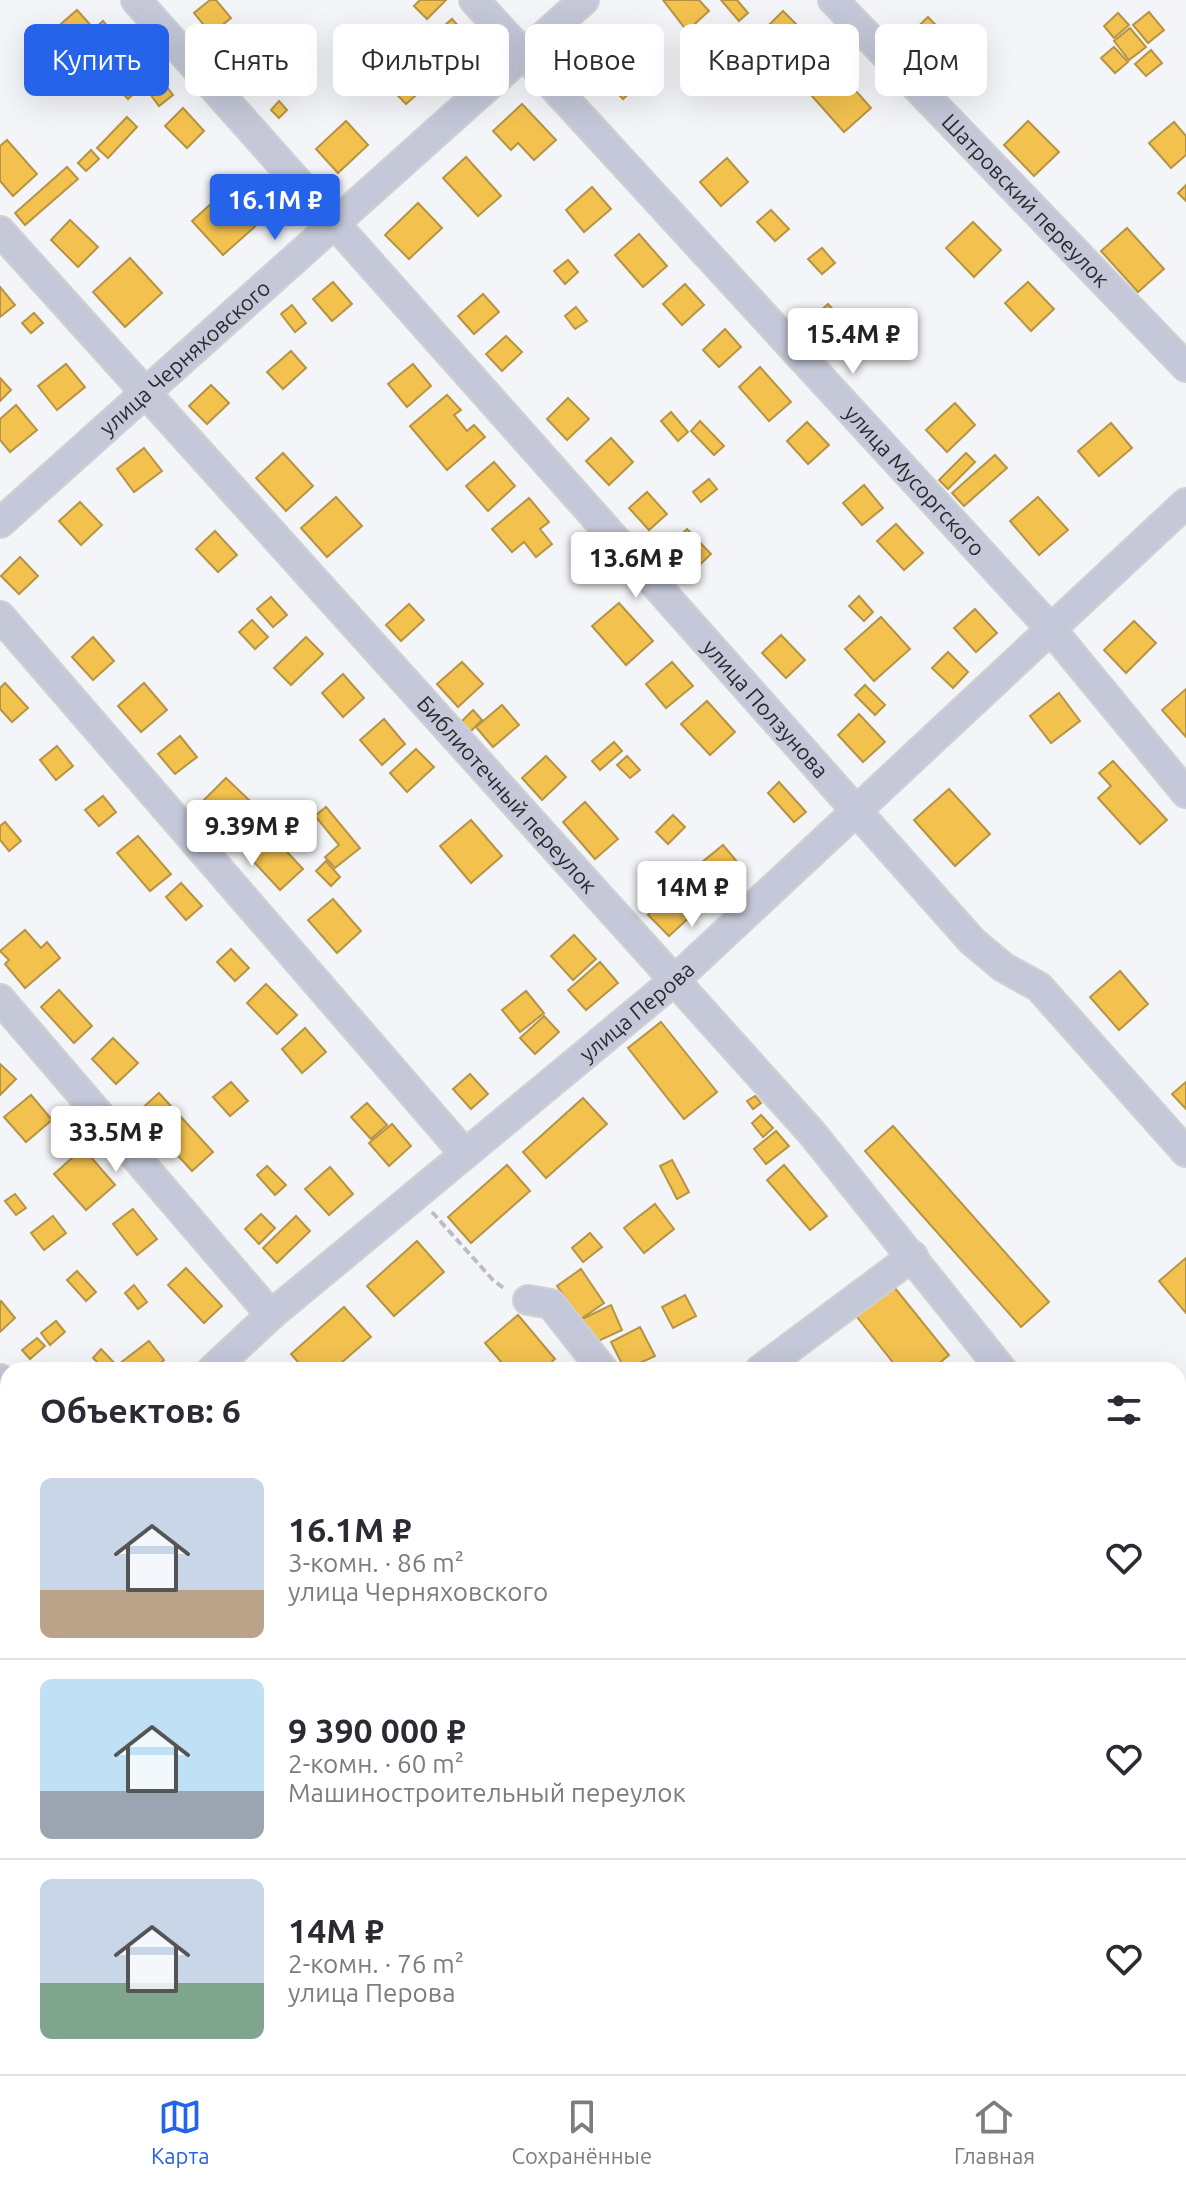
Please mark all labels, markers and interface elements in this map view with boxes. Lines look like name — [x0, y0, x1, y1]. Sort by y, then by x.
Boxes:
chip: Купить — [24, 24, 169, 96]
chip: Снять — [185, 24, 317, 96]
chip: Фильтры — [333, 24, 509, 96]
chip: Новое — [525, 24, 664, 96]
chip: Квартира — [680, 24, 859, 96]
chip: Дом — [875, 24, 987, 96]
street label: Шатровский переулок — [937, 108, 1115, 292]
pin: 16.1M ₽ — [201, 174, 349, 242]
text: 16.1M ₽ — [228, 185, 322, 214]
street label: улица Черняховского — [94, 274, 275, 440]
pin: 15.4M ₽ — [779, 308, 927, 376]
text: 15.4M ₽ — [806, 319, 900, 348]
street label: улица Мусоргского — [840, 400, 990, 561]
pin: 13.6M ₽ — [562, 532, 710, 600]
text: 13.6M ₽ — [589, 543, 683, 572]
street label: улица Ползунова — [698, 634, 834, 783]
street label: Библиотечный переулок — [412, 690, 602, 898]
pin: 9.39M ₽ — [178, 800, 326, 868]
text: 9.39M ₽ — [205, 811, 299, 840]
pin: 14M ₽ — [636, 861, 748, 929]
text: 14M ₽ — [655, 872, 729, 901]
street label: улица Перова — [574, 956, 699, 1066]
pin: 33.5M ₽ — [42, 1106, 190, 1174]
text: 33.5M ₽ — [69, 1117, 163, 1146]
icon: filters — [1102, 1388, 1146, 1432]
text: Объектов: 6 — [40, 1391, 241, 1429]
icon: home — [104, 1510, 200, 1606]
text: 16.1M ₽ — [288, 1510, 411, 1548]
icon: heart — [1102, 1536, 1146, 1580]
text: 3-комн. · 86 m² — [288, 1548, 464, 1577]
text: улица Черняховского — [288, 1577, 548, 1606]
icon: home — [104, 1711, 200, 1807]
text: 9 390 000 ₽ — [288, 1711, 466, 1749]
icon: heart — [1102, 1737, 1146, 1781]
text: 2-комн. · 60 m² — [288, 1749, 464, 1778]
text: Машиностроительный переулок — [288, 1778, 686, 1807]
icon: home — [104, 1911, 200, 2007]
text: 14M ₽ — [288, 1911, 384, 1949]
icon: heart — [1102, 1937, 1146, 1981]
text: 2-комн. · 76 m² — [288, 1949, 464, 1978]
text: улица Перова — [288, 1978, 456, 2007]
tab: Карта — [151, 2095, 210, 2168]
tab: Сохранённые — [511, 2095, 652, 2168]
tab: Главная — [954, 2095, 1035, 2168]

